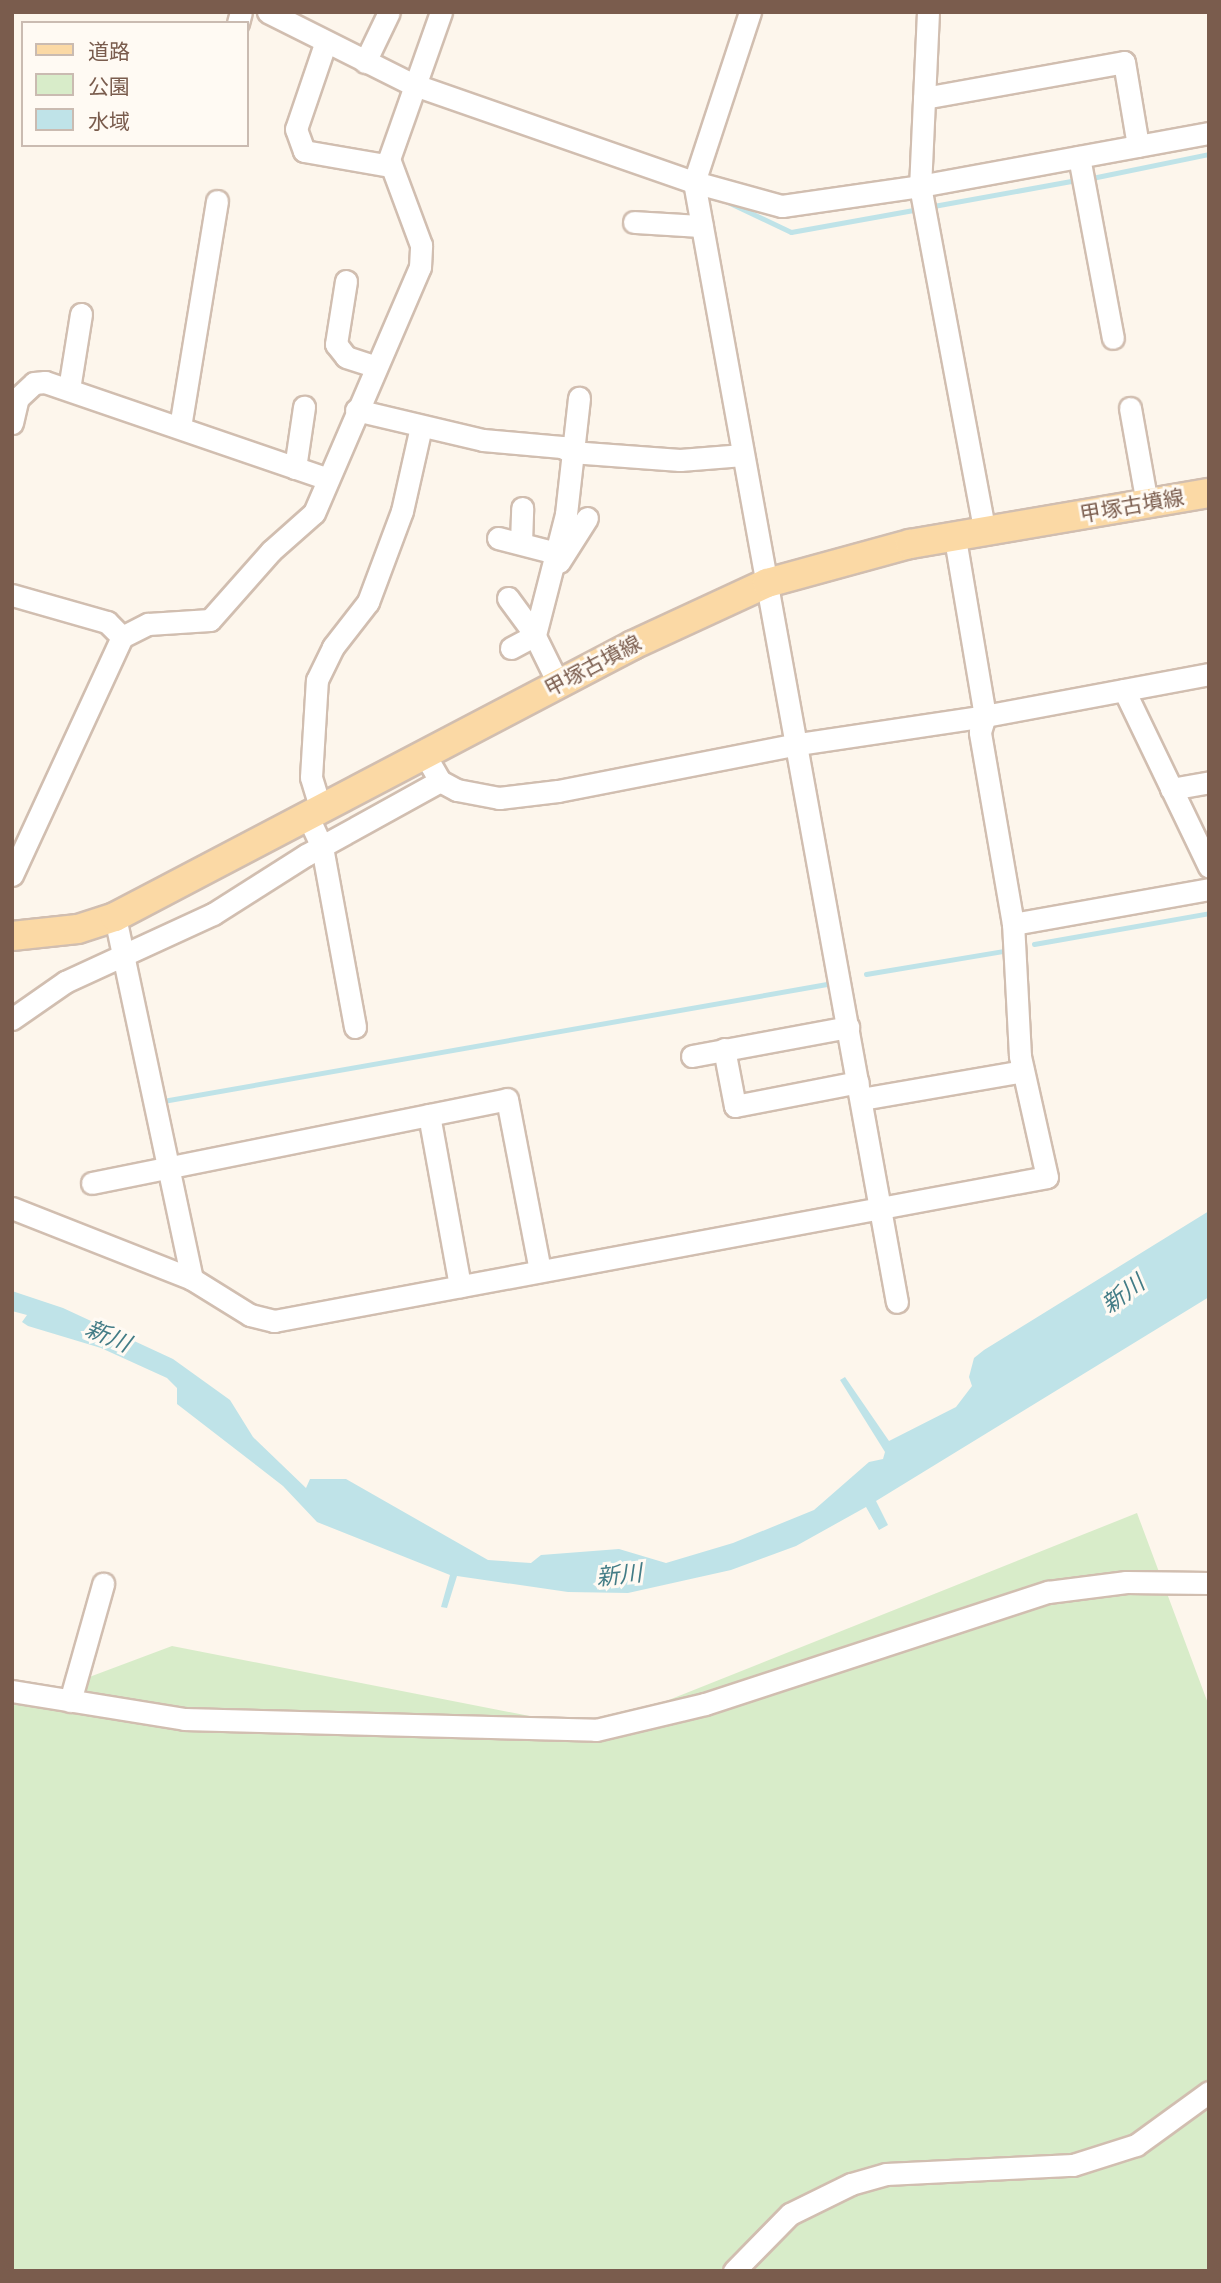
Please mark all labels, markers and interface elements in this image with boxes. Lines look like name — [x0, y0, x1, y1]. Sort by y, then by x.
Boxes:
legend — [21, 21, 248, 147]
text: 道路 — [88, 39, 130, 64]
text: 公園 — [88, 74, 130, 99]
text: 水域 — [88, 109, 130, 134]
street label: 甲塚古墳線 — [1078, 484, 1186, 528]
street label: 甲塚古墳線 — [541, 630, 645, 702]
water label: 新川 — [1096, 1269, 1150, 1319]
water label: 新川 — [81, 1314, 135, 1358]
water label: 新川 — [595, 1559, 643, 1591]

